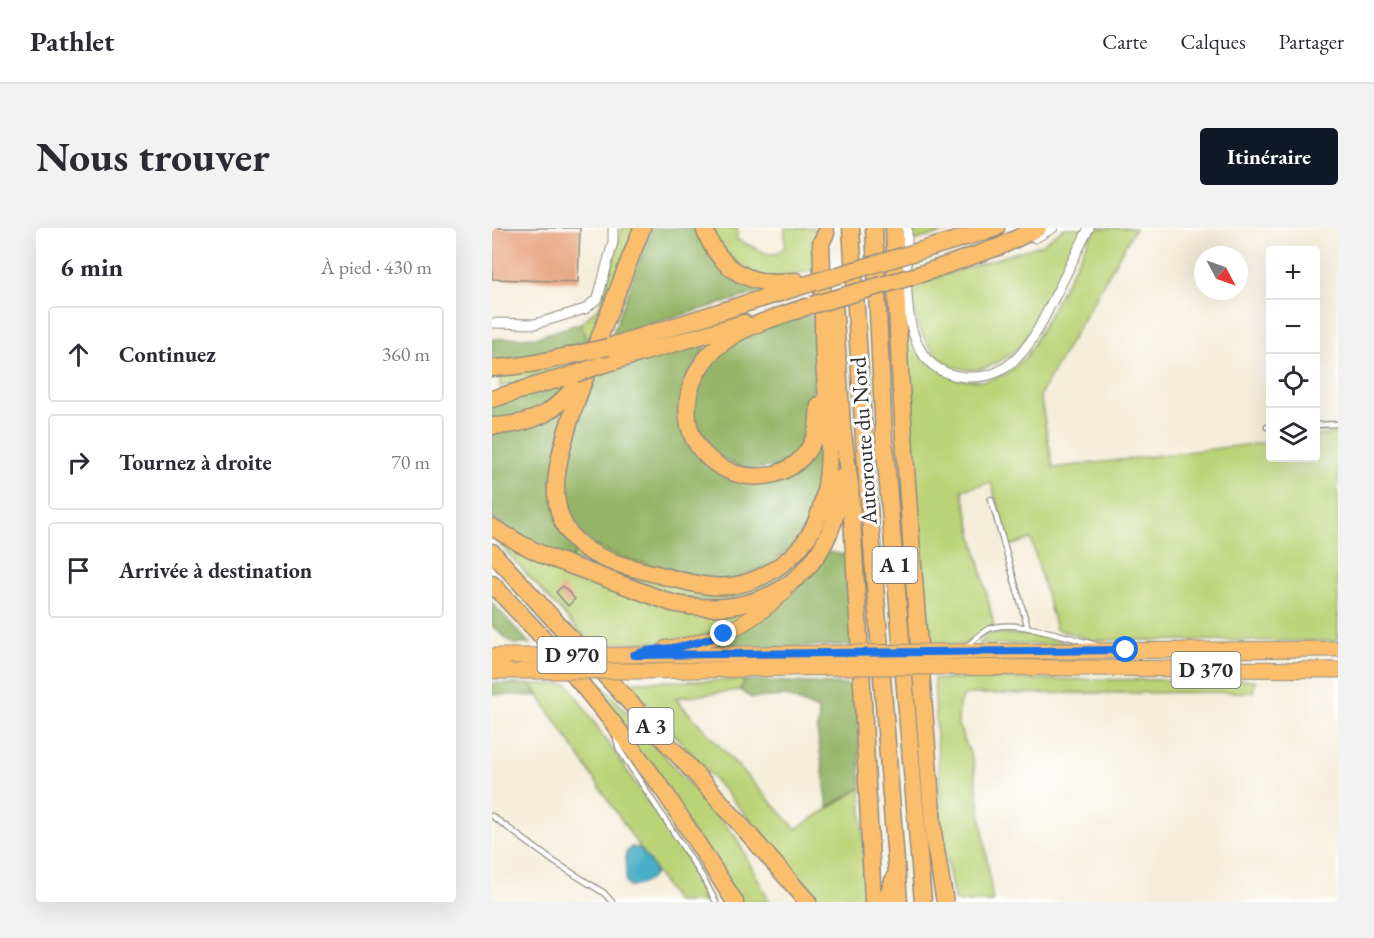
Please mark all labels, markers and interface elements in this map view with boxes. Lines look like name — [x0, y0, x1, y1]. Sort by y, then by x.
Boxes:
text: Pathlet — [30, 23, 114, 59]
text: Carte — [1102, 28, 1147, 55]
text: Calques — [1180, 28, 1246, 55]
text: Partager — [1279, 28, 1344, 55]
button: Itinéraire — [1200, 128, 1338, 185]
text: Nous trouver — [36, 129, 270, 184]
north arrow — [1194, 246, 1248, 300]
map controls — [1266, 246, 1320, 462]
button: + — [1266, 246, 1320, 300]
text: 6 min — [60, 250, 123, 284]
text: À pied · 430 m — [321, 254, 432, 280]
button: − — [1266, 300, 1320, 354]
icon: ahead — [62, 338, 95, 371]
text: Continuez — [119, 340, 216, 369]
text: 360 m — [382, 341, 430, 367]
button: locate — [1266, 354, 1320, 408]
street label: Autoroute du Nord — [843, 355, 884, 527]
button: layers — [1266, 408, 1320, 462]
icon: right — [62, 446, 95, 479]
text: Tournez à droite — [119, 448, 272, 477]
text: 70 m — [391, 449, 430, 475]
road number: A 1 — [872, 547, 918, 583]
icon: arrive — [62, 554, 95, 587]
text: Arrivée à destination — [119, 556, 312, 585]
route end — [710, 620, 736, 646]
route start — [1112, 636, 1138, 662]
road number: D 970 — [538, 637, 607, 673]
road number: D 370 — [1172, 652, 1240, 688]
road number: A 3 — [628, 708, 674, 744]

